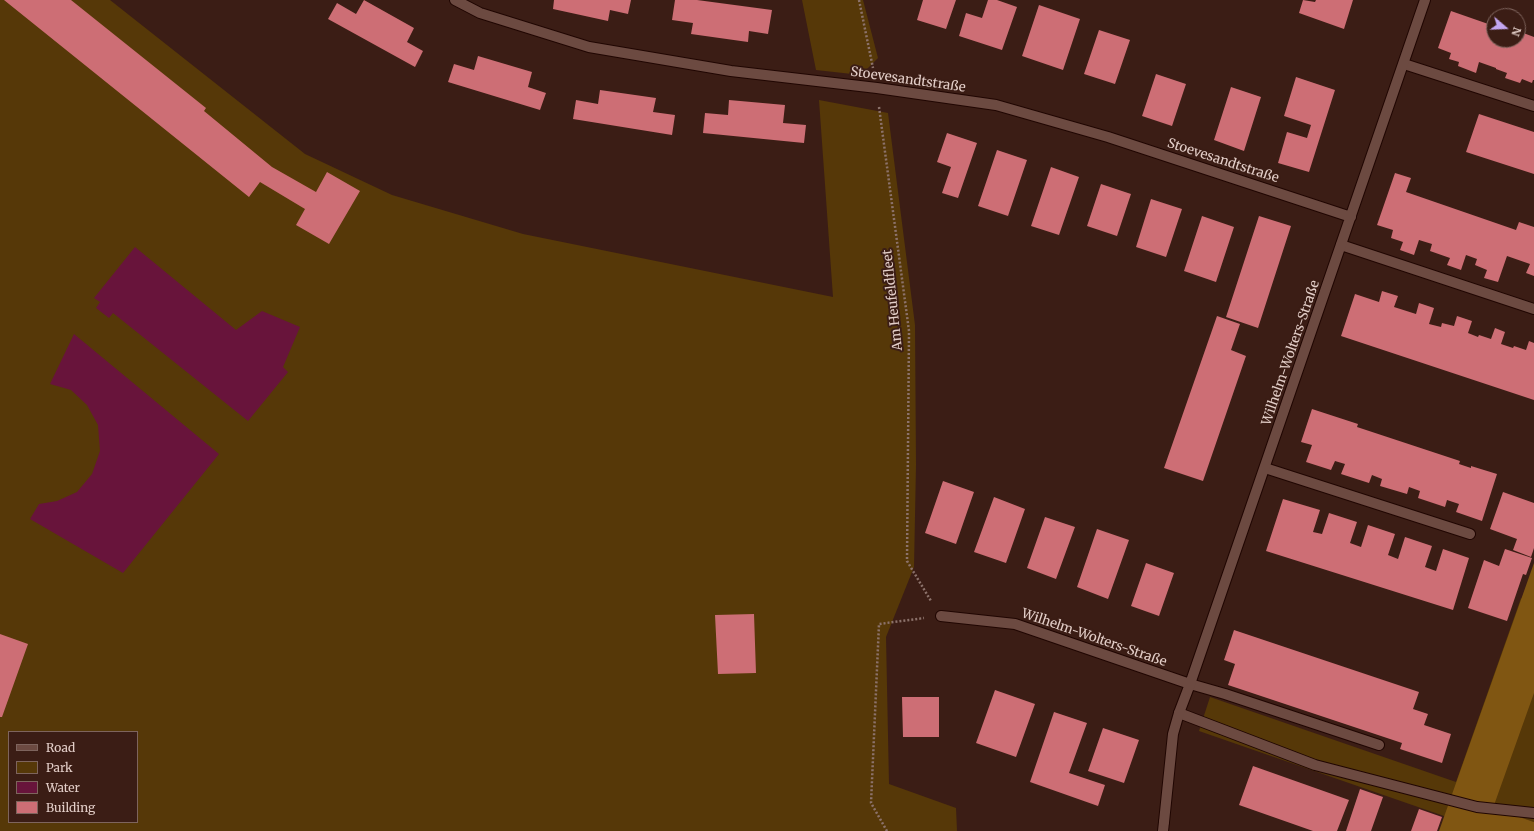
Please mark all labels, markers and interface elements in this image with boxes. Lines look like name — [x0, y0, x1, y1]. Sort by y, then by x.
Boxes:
north arrow — [1486, 8, 1526, 48]
text: N — [1508, 25, 1524, 38]
street label: Stoevesandtstraße — [849, 64, 967, 96]
street label: Stoevesandtstraße — [1165, 136, 1281, 186]
street label: Am Heufeldfleet — [880, 249, 906, 351]
street label: Wilhelm-Wolters-Straße — [1259, 278, 1323, 428]
street label: Wilhelm-Wolters-Straße — [1019, 606, 1169, 670]
legend — [8, 731, 138, 823]
text: Road — [46, 740, 75, 755]
text: Park — [46, 760, 73, 775]
text: Water — [46, 780, 80, 795]
text: Building — [46, 800, 95, 815]

